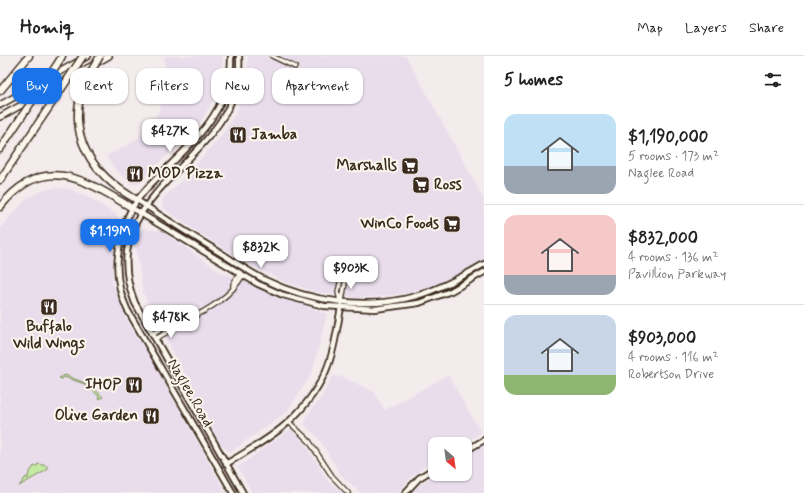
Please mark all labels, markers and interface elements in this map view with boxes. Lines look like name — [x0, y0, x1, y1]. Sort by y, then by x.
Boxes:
text: Homiq — [20, 15, 74, 40]
text: Map — [637, 19, 663, 37]
text: Layers — [685, 19, 727, 37]
text: Share — [749, 19, 784, 37]
chip: Buy — [12, 68, 62, 104]
chip: Rent — [70, 68, 128, 104]
chip: Filters — [136, 68, 203, 104]
chip: New — [211, 68, 264, 104]
chip: Apartment — [272, 68, 363, 104]
text: 5 homes — [504, 69, 563, 91]
icon: filters — [762, 69, 784, 91]
pin: $427K — [142, 119, 198, 153]
text: $427K — [151, 123, 189, 140]
restaurant icon: Jamba — [228, 125, 248, 145]
place label: Jamba — [251, 125, 297, 145]
text: $1,190,000 — [628, 126, 708, 148]
icon: home — [536, 130, 584, 178]
text: 5 rooms · 173 m² — [628, 148, 719, 165]
place label: Marshalls — [336, 156, 397, 176]
supermarket icon: Marshalls — [400, 156, 420, 176]
restaurant icon: MOD Pizza — [125, 164, 145, 184]
place label: MOD Pizza — [148, 164, 224, 184]
text: Naglee Road — [628, 165, 694, 182]
supermarket icon: Ross — [411, 175, 431, 195]
place label: Ross — [434, 175, 462, 195]
place label: WinCo Foods — [360, 214, 439, 234]
supermarket icon: WinCo Foods — [442, 214, 462, 234]
pin: $1.19M — [77, 219, 143, 253]
text: $1.19M — [89, 223, 131, 240]
text: $832,000 — [628, 227, 698, 249]
icon: home — [536, 231, 584, 279]
pin: $832K — [233, 235, 289, 269]
text: $832K — [242, 239, 280, 256]
text: 4 rooms · 136 m² — [628, 249, 718, 266]
pin: $903K — [323, 256, 379, 290]
text: $903K — [333, 260, 369, 277]
text: Pavillion Parkway — [628, 266, 726, 283]
restaurant icon: Buffalo Wild Wings — [39, 297, 59, 317]
pin: $478K — [143, 305, 199, 339]
text: $478K — [152, 309, 190, 326]
place label: Buffalo Wild Wings — [12, 317, 85, 356]
text: $903,000 — [628, 327, 696, 349]
icon: home — [536, 331, 584, 379]
text: 4 rooms · 116 m² — [628, 349, 718, 366]
street label: Naglee Road — [161, 355, 218, 431]
text: Robertson Drive — [628, 366, 714, 383]
place label: IHOP — [85, 375, 121, 395]
restaurant icon: IHOP — [124, 375, 144, 395]
place label: Olive Garden — [55, 406, 138, 426]
restaurant icon: Olive Garden — [141, 406, 161, 426]
north arrow — [428, 437, 472, 481]
map controls — [428, 437, 472, 481]

